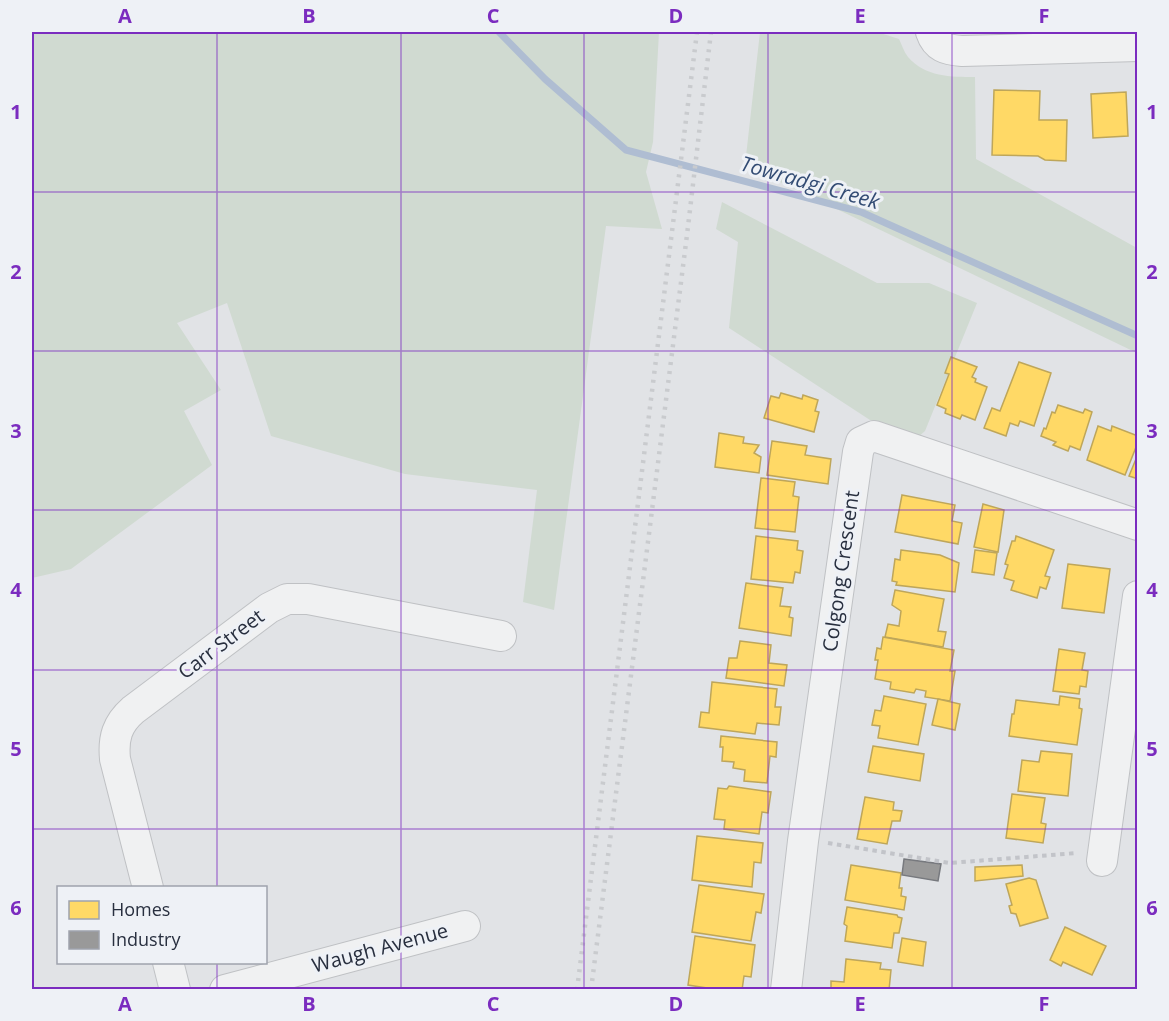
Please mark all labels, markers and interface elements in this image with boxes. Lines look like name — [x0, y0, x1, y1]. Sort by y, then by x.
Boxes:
text: A — [118, 2, 132, 29]
text: B — [302, 2, 316, 29]
text: C — [487, 2, 500, 29]
text: D — [669, 2, 683, 29]
text: E — [854, 2, 866, 29]
text: F — [1039, 2, 1049, 29]
text: 1 — [10, 98, 22, 125]
text: 1 — [1146, 98, 1158, 125]
water label: Towradgi Creek — [738, 149, 884, 215]
text: 2 — [10, 258, 22, 285]
text: 2 — [1146, 258, 1158, 285]
text: 3 — [10, 417, 22, 444]
text: 3 — [1146, 417, 1158, 444]
street label: Colgong Crescent — [816, 489, 865, 653]
text: 4 — [10, 576, 22, 603]
text: 4 — [1146, 576, 1158, 603]
street label: Carr Street — [172, 602, 269, 685]
text: 5 — [10, 735, 22, 762]
text: 5 — [1146, 735, 1158, 762]
legend — [57, 886, 267, 964]
text: 6 — [10, 894, 22, 921]
text: 6 — [1146, 894, 1158, 921]
text: Homes — [111, 897, 170, 921]
street label: Waugh Avenue — [309, 916, 451, 979]
text: Industry — [111, 927, 181, 951]
text: A — [118, 990, 132, 1017]
text: B — [302, 990, 316, 1017]
text: C — [487, 990, 500, 1017]
text: D — [669, 990, 683, 1017]
text: E — [854, 990, 866, 1017]
text: F — [1039, 990, 1049, 1017]

